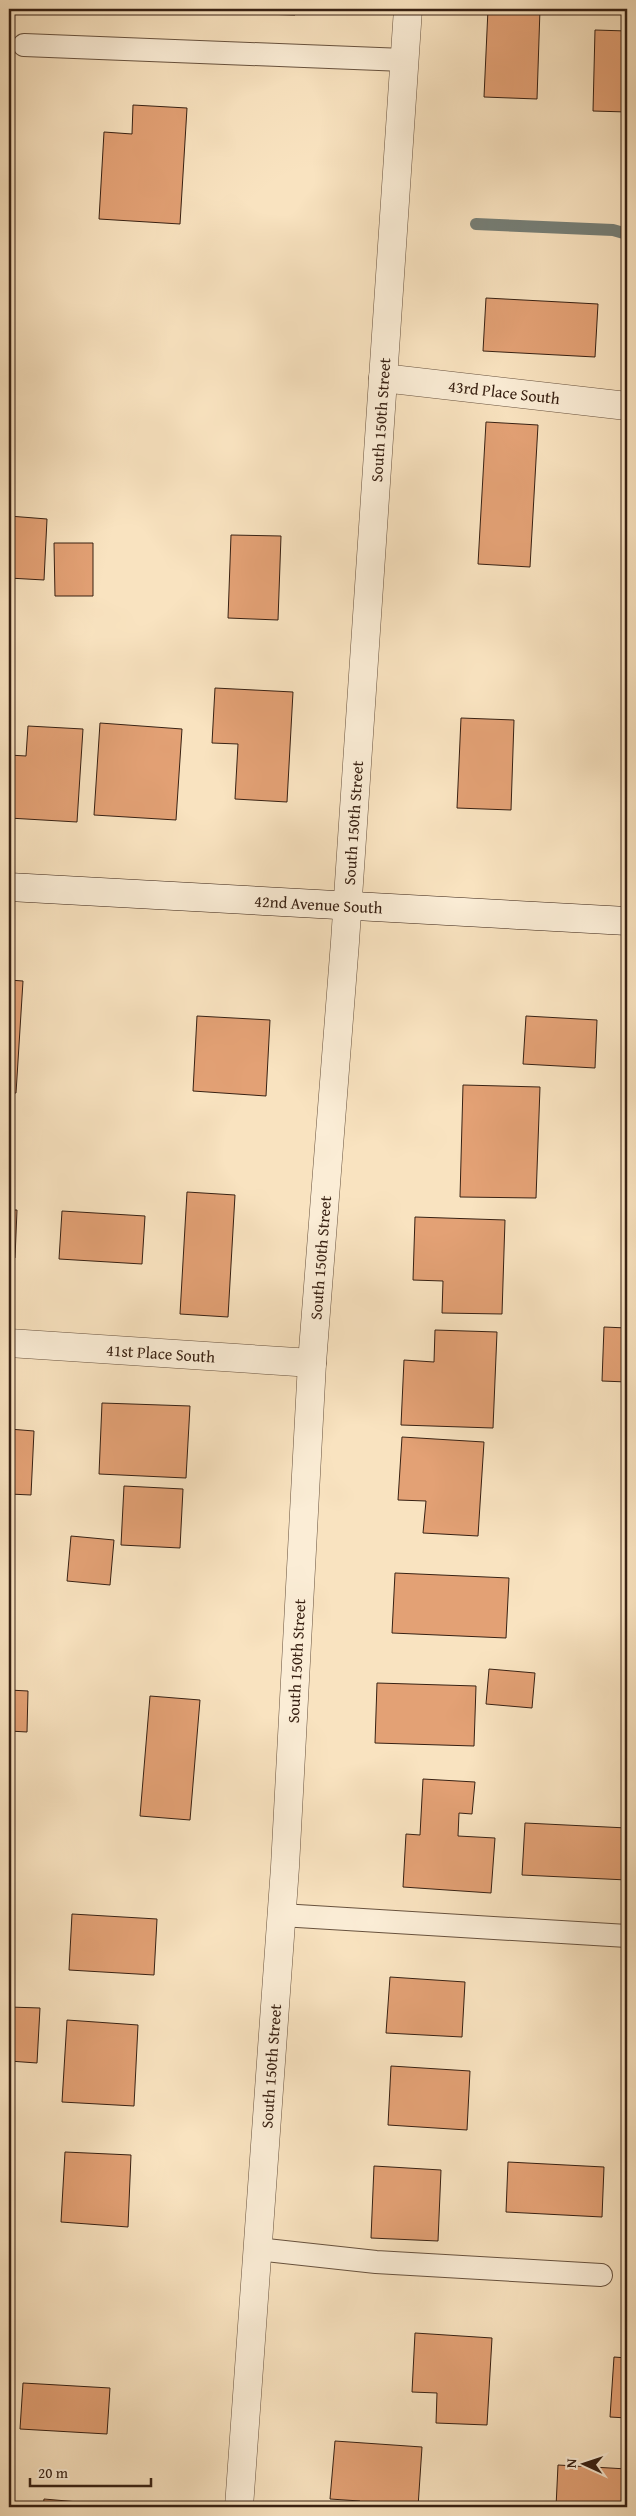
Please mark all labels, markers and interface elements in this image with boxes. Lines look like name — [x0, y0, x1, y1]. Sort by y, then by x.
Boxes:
street label: South 150th Street — [364, 357, 396, 483]
street label: 43rd Place South — [447, 374, 561, 410]
street label: South 150th Street — [337, 760, 369, 886]
street label: 42nd Avenue South — [254, 889, 383, 920]
street label: South 150th Street — [303, 1194, 337, 1321]
street label: 41st Place South — [105, 1337, 216, 1369]
street label: South 150th Street — [281, 1598, 311, 1724]
street label: South 150th Street — [254, 2003, 287, 2129]
north arrow — [558, 2438, 608, 2488]
scale bar — [30, 2456, 151, 2488]
text: N — [561, 2457, 581, 2469]
text: 20 m — [38, 2462, 69, 2483]

